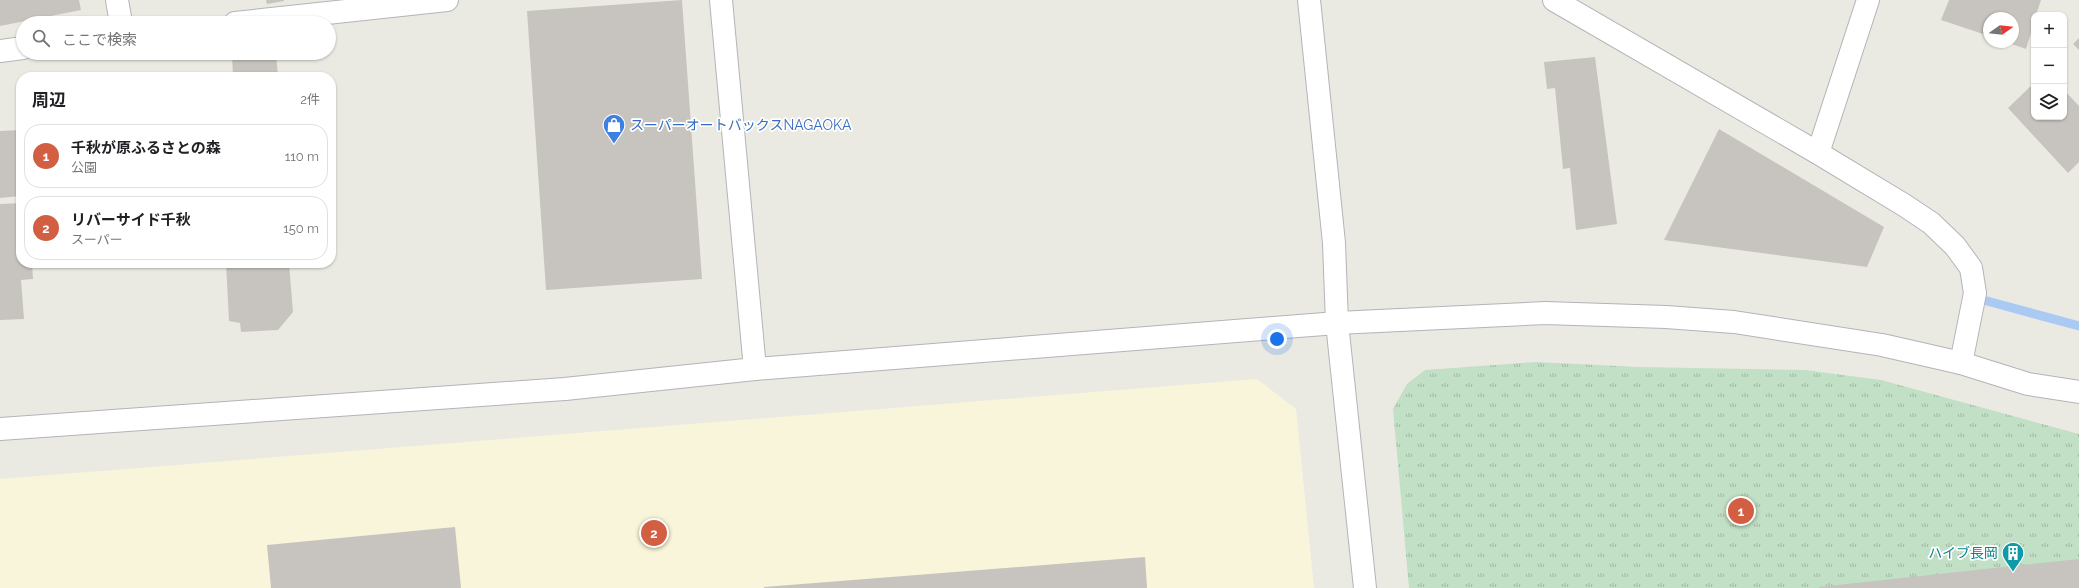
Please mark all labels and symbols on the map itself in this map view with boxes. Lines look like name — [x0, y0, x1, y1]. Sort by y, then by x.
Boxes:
north arrow — [1983, 12, 2019, 48]
shop icon: スーパーオートバックスNAGAOKA — [601, 112, 627, 145]
place label: スーパーオートバックスNAGAOKA — [630, 117, 852, 133]
your location — [1267, 329, 1287, 349]
pin: 1 — [1728, 496, 1754, 526]
pin: 2 — [641, 518, 667, 548]
building icon: ハイブ長岡 — [2000, 540, 2026, 573]
place label: ハイブ長岡 — [1928, 545, 1998, 561]

